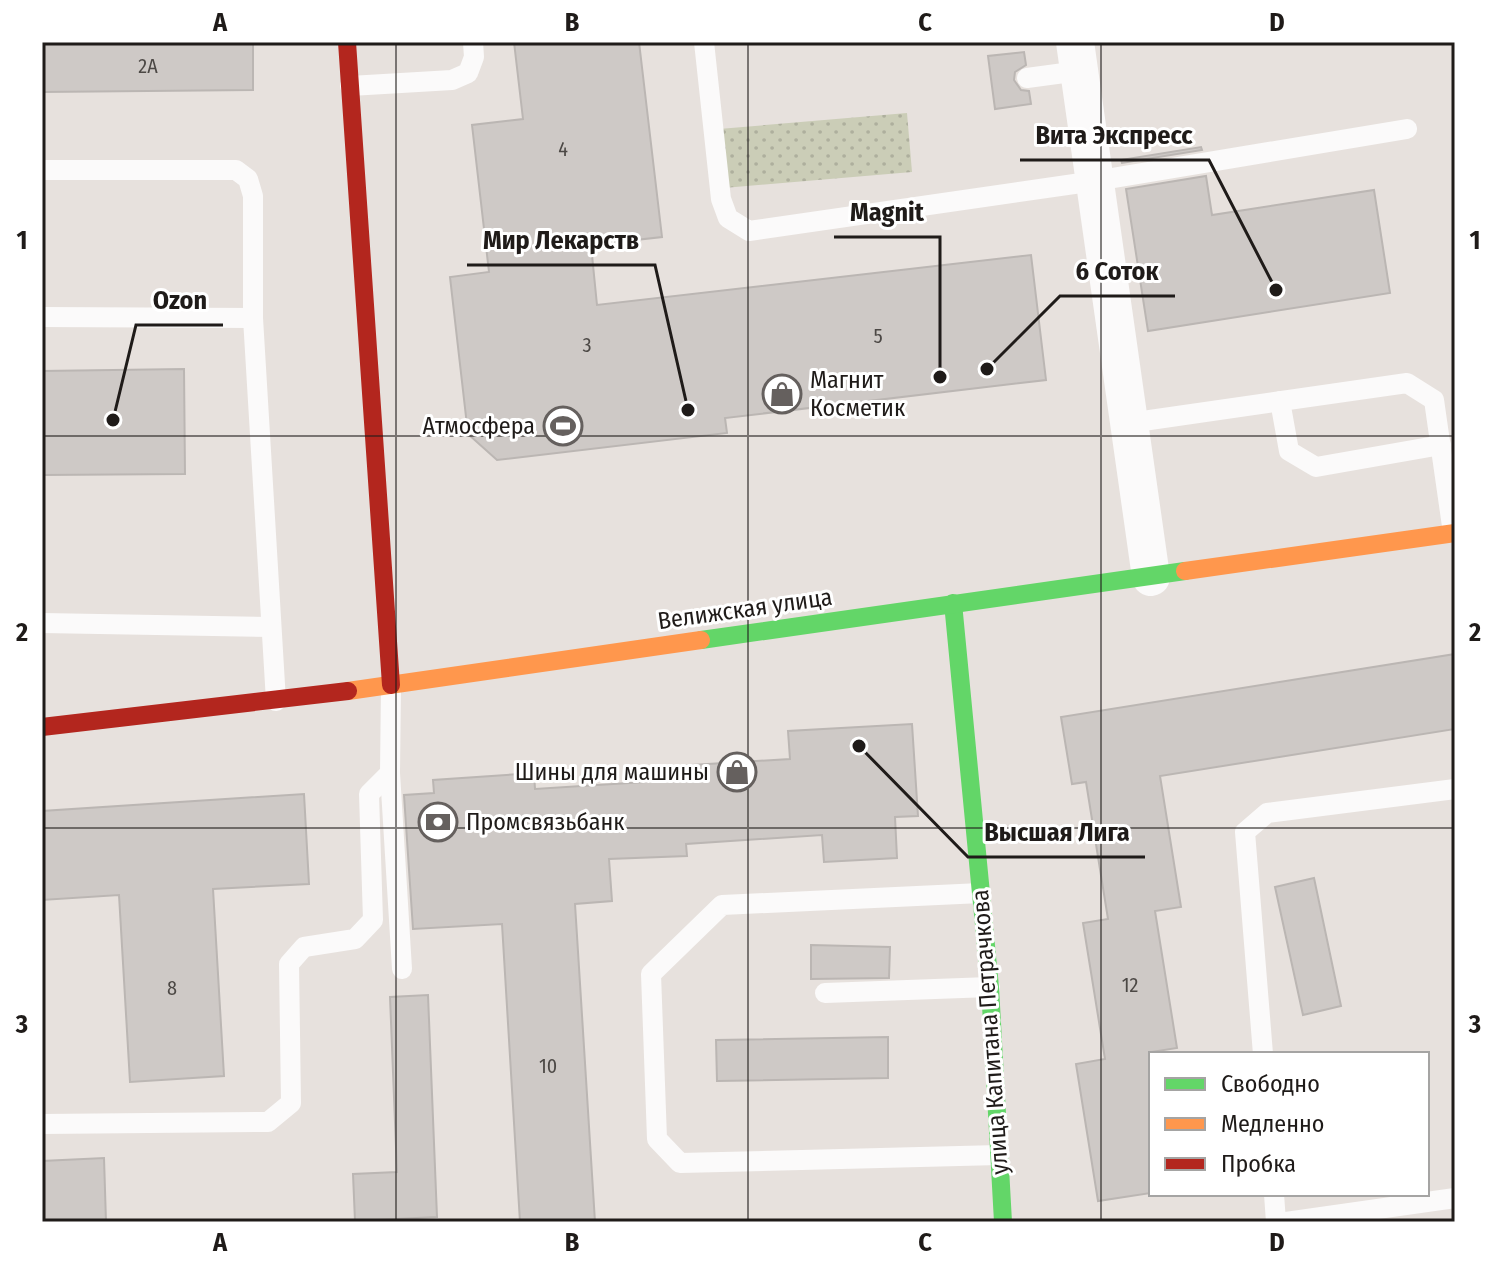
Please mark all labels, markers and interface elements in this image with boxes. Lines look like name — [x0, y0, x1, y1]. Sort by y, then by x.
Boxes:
text: A — [212, 7, 228, 38]
text: B — [565, 7, 580, 38]
text: C — [918, 7, 932, 38]
text: D — [1269, 7, 1285, 38]
house number: 2А — [138, 54, 158, 78]
callout: Вита Экспресс — [1020, 110, 1209, 160]
text: Вита Экспресс — [1035, 120, 1193, 151]
house number: 4 — [558, 137, 568, 161]
callout: Magnit — [834, 187, 940, 237]
text: Magnit — [850, 197, 925, 228]
callout: Мир Лекарств — [467, 215, 655, 265]
text: 1 — [17, 225, 28, 256]
text: Мир Лекарств — [483, 225, 639, 256]
text: 1 — [1470, 225, 1481, 256]
callout: 6 Соток — [1060, 246, 1175, 296]
text: 6 Соток — [1076, 256, 1159, 287]
callout: Ozon — [136, 275, 223, 325]
text: Ozon — [153, 285, 207, 316]
house number: 5 — [873, 324, 883, 348]
house number: 3 — [582, 333, 592, 357]
place label: Магнит Косметик — [810, 366, 906, 422]
shop icon: Магнит Косметик — [761, 373, 803, 415]
sports icon: Атмосфера — [542, 405, 584, 447]
place label: Атмосфера — [423, 412, 535, 440]
street label: Велижская улица — [656, 583, 834, 635]
text: 2 — [15, 617, 28, 648]
text: 2 — [1468, 617, 1481, 648]
shop icon: Шины для машины — [716, 751, 758, 793]
place label: Шины для машины — [515, 758, 709, 786]
bank icon: Промсвязьбанк — [417, 801, 459, 843]
callout: Высшая Лига — [968, 807, 1145, 857]
place label: Промсвязьбанк — [466, 808, 625, 836]
text: Высшая Лига — [984, 817, 1130, 848]
street label: улица Капитана Петрачкова — [966, 889, 1014, 1175]
house number: 12 — [1122, 973, 1138, 997]
house number: 8 — [167, 976, 177, 1000]
text: 3 — [15, 1009, 28, 1040]
text: 3 — [1468, 1009, 1481, 1040]
legend — [1149, 1052, 1429, 1196]
house number: 10 — [539, 1054, 557, 1078]
text: Свободно — [1221, 1070, 1320, 1098]
text: Медленно — [1221, 1110, 1324, 1138]
text: Пробка — [1221, 1150, 1296, 1178]
text: A — [212, 1227, 228, 1258]
text: B — [565, 1227, 580, 1258]
text: C — [918, 1227, 932, 1258]
text: D — [1269, 1227, 1285, 1258]

